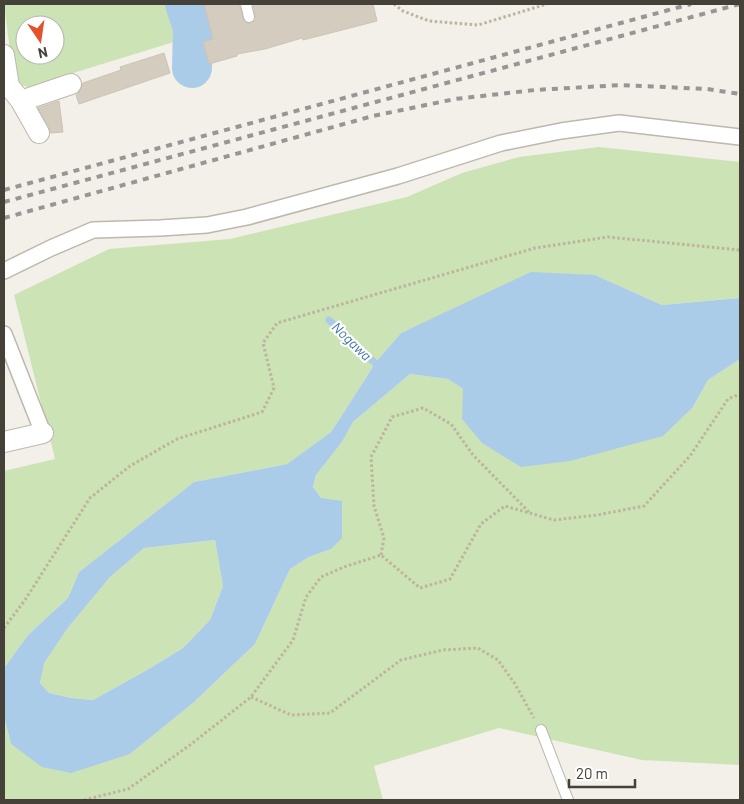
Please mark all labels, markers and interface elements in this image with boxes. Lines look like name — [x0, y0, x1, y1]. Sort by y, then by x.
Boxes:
north arrow — [15, 15, 65, 65]
text: N — [37, 44, 49, 62]
water label: Nogawa — [329, 318, 375, 364]
scale bar — [569, 756, 635, 788]
text: 20 m — [576, 764, 608, 782]

